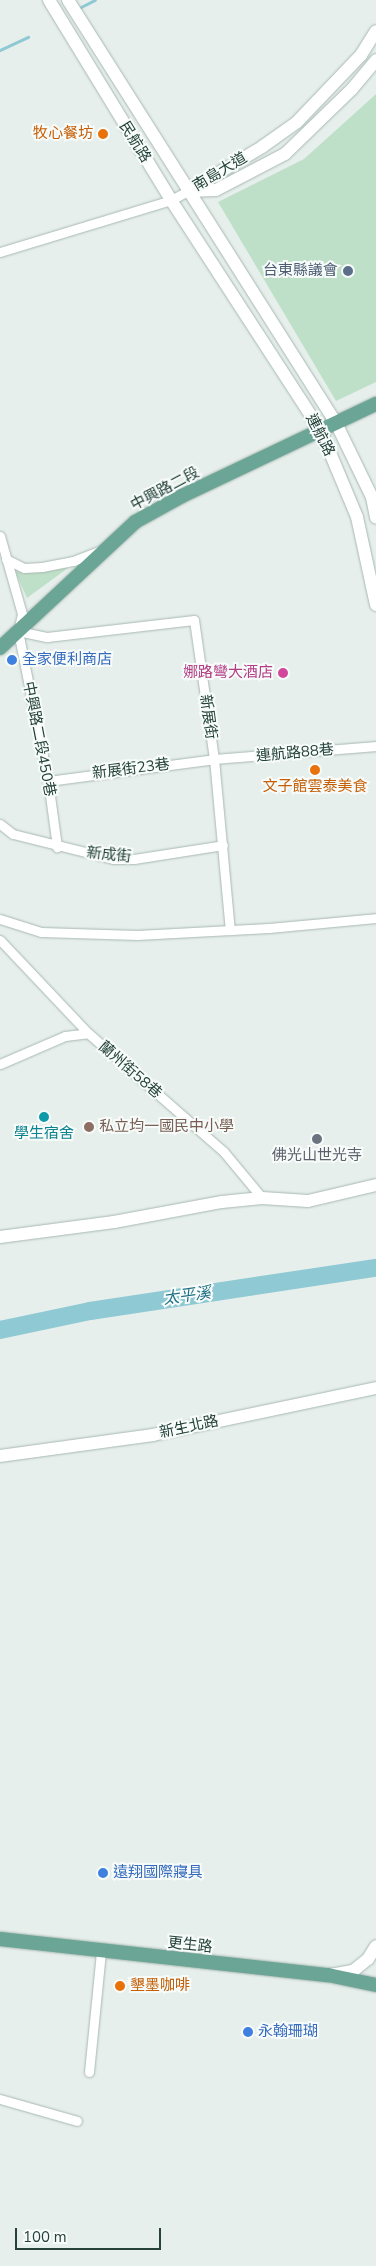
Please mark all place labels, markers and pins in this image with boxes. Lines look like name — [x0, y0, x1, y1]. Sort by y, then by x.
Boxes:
place label: 牧心餐坊 — [33, 125, 93, 143]
marker: 牧心餐坊 — [97, 128, 109, 140]
place label: 台東縣議會 — [263, 262, 338, 280]
marker: 台東縣議會 — [342, 265, 354, 277]
place label: 全家便利商店 — [22, 651, 112, 669]
marker: 全家便利商店 — [6, 654, 18, 666]
place label: 娜路彎大酒店 — [183, 664, 273, 682]
marker: 娜路彎大酒店 — [277, 667, 289, 679]
marker: 文子館雲泰美食 — [309, 764, 321, 776]
place label: 文子館雲泰美食 — [263, 778, 367, 796]
marker: 學生宿舍 — [38, 1111, 50, 1123]
place label: 私立均一國民中小學 — [99, 1118, 234, 1136]
marker: 私立均一國民中小學 — [83, 1121, 95, 1133]
place label: 學生宿舍 — [14, 1125, 74, 1143]
marker: 佛光山世光寺 — [311, 1133, 323, 1145]
place label: 佛光山世光寺 — [272, 1147, 362, 1165]
place label: 遠翔國際寢具 — [113, 1864, 203, 1882]
marker: 遠翔國際寢具 — [97, 1867, 109, 1879]
place label: 墾墨咖啡 — [130, 1977, 190, 1995]
marker: 墾墨咖啡 — [114, 1980, 126, 1992]
place label: 永翰珊瑚 — [258, 2023, 318, 2041]
marker: 永翰珊瑚 — [242, 2026, 254, 2038]

